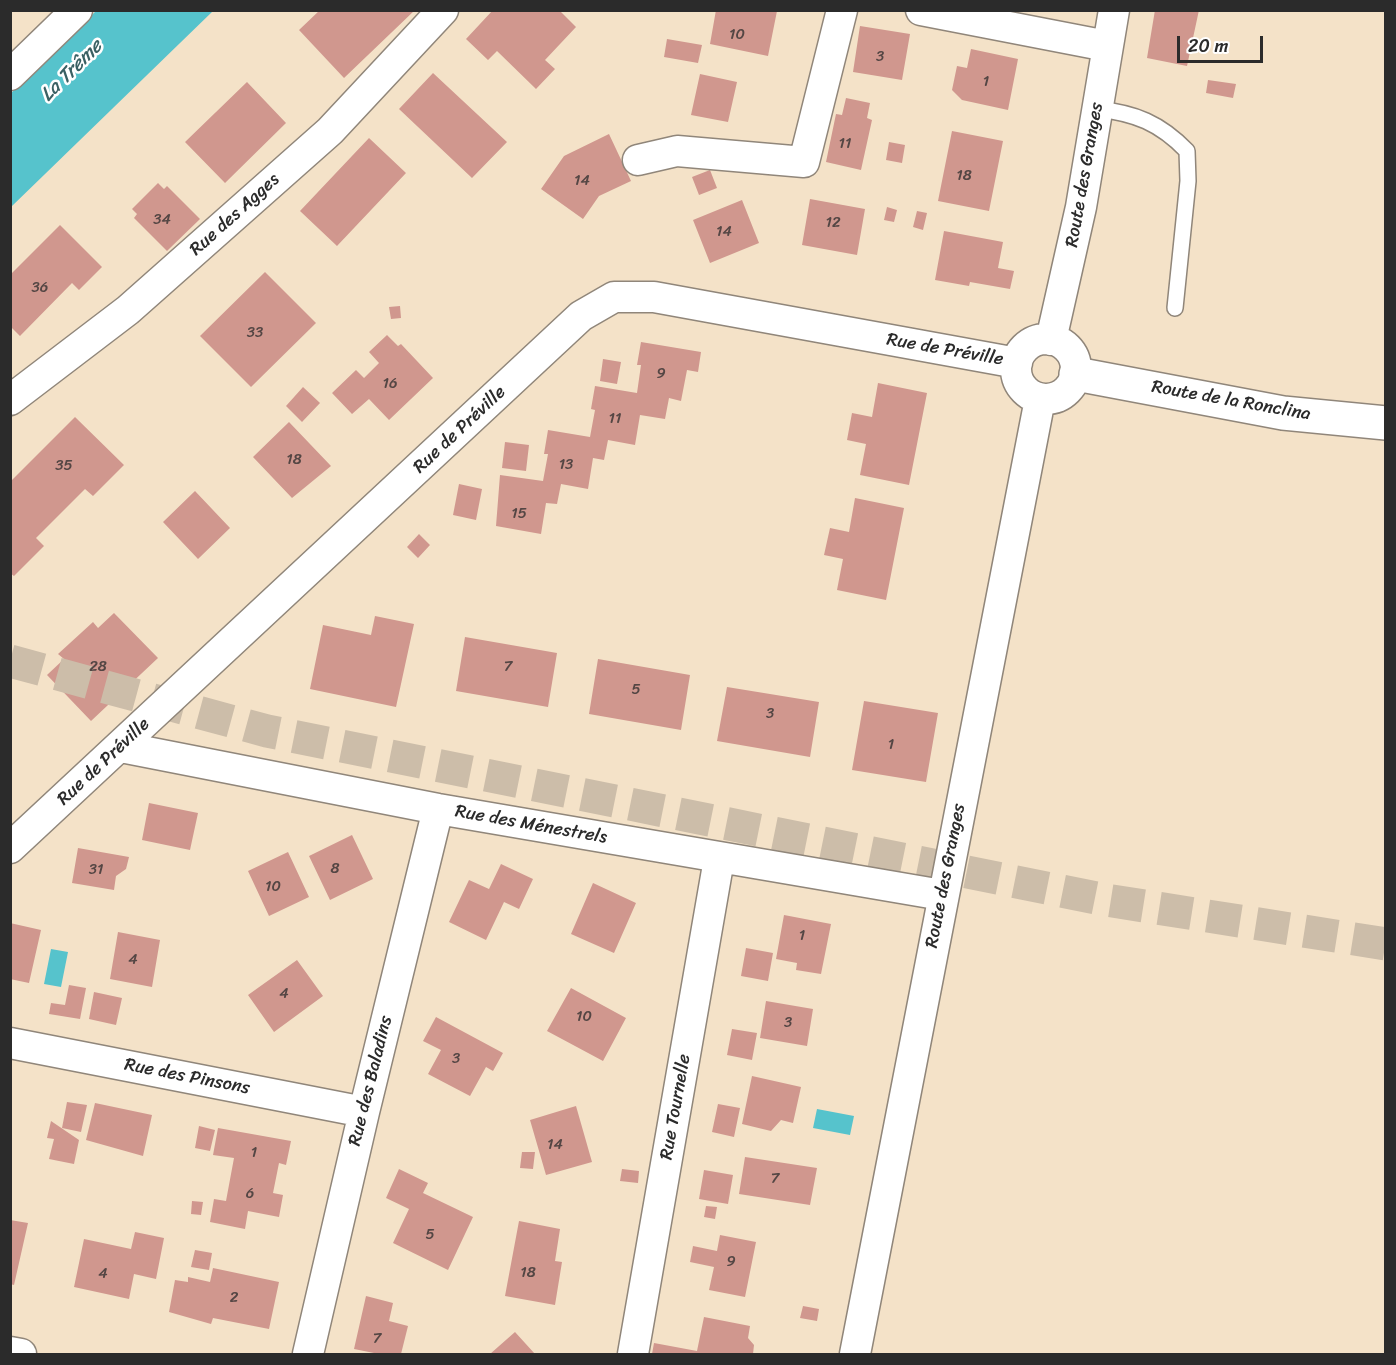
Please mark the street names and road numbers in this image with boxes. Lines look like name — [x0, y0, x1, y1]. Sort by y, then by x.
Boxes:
street label: Route des Granges — [1062, 101, 1108, 249]
street label: Rue des Agges — [186, 169, 284, 261]
street label: Rue de Préville — [885, 329, 1005, 371]
street label: Route de la Ronclina — [1150, 376, 1312, 426]
street label: Rue de Préville — [409, 382, 511, 478]
street label: Rue de Préville — [53, 714, 155, 810]
street label: Rue des Ménestrels — [453, 801, 609, 849]
street label: Route des Granges — [921, 802, 971, 950]
street label: Rue des Baladins — [344, 1014, 398, 1148]
street label: Rue Tournelle — [656, 1052, 696, 1162]
street label: Rue des Pinsons — [122, 1054, 252, 1100]

